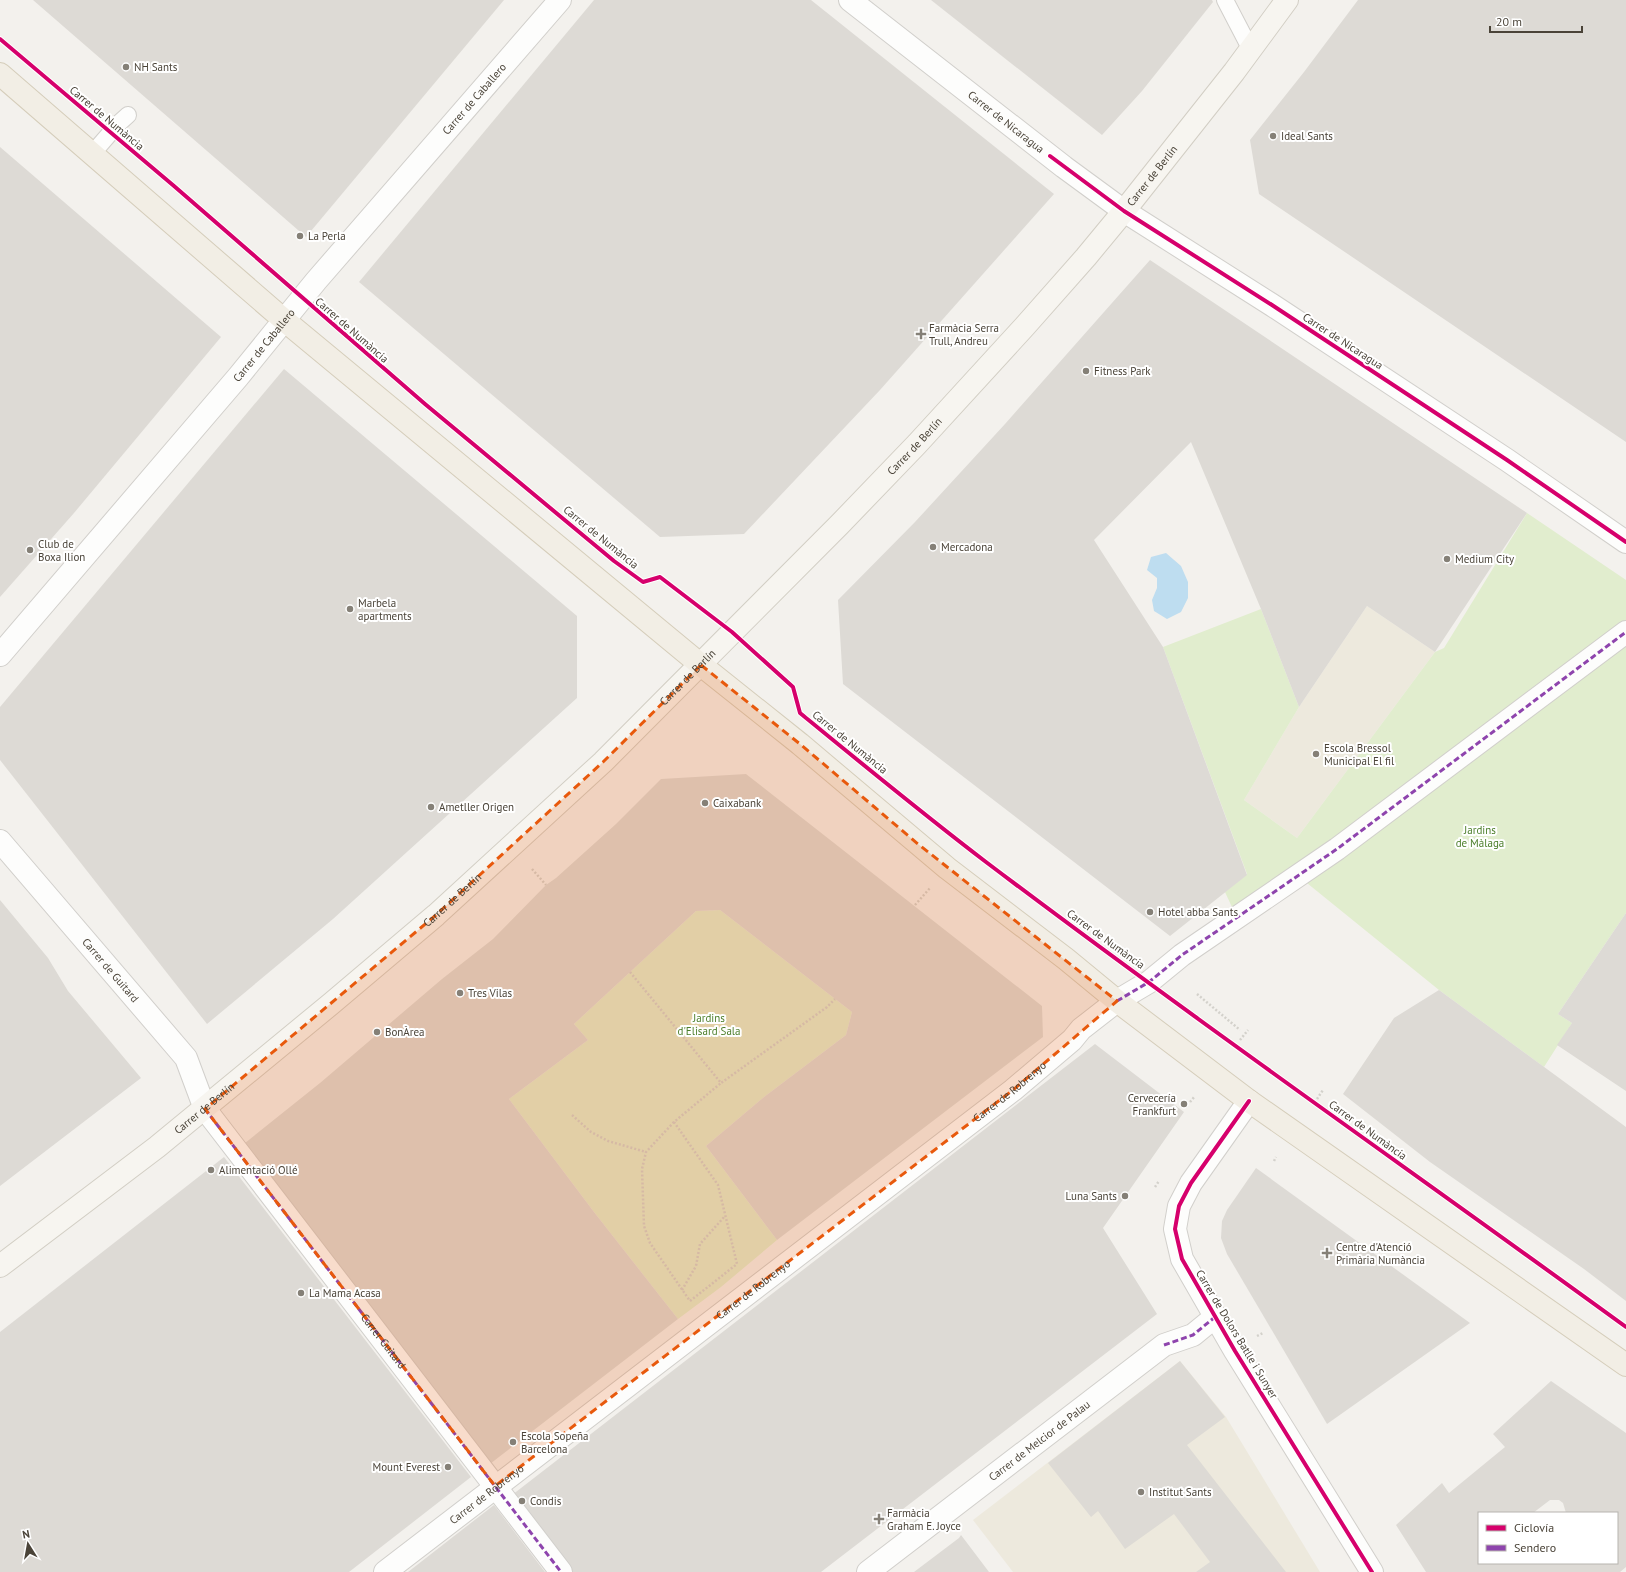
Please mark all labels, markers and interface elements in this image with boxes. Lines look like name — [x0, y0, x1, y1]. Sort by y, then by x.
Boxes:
scale bar — [1490, 8, 1582, 34]
text: 20 m — [1496, 14, 1522, 29]
place label: NH Sants — [134, 60, 178, 74]
street label: Carrer de Caballero — [439, 60, 509, 138]
marker: NH Sants — [121, 62, 131, 72]
street label: Carrer de Numància — [67, 83, 147, 153]
street label: Carrer de Nicaragua — [965, 88, 1047, 156]
place label: Ideal Sants — [1281, 129, 1333, 143]
marker: Ideal Sants — [1268, 131, 1278, 141]
street label: Carrer de Berlín — [1124, 142, 1180, 209]
place label: La Perla — [308, 229, 346, 243]
marker: La Perla — [295, 231, 305, 241]
street label: Carrer de Numància — [312, 294, 392, 366]
street label: Carrer de Caballero — [230, 306, 298, 385]
street label: Carrer de Nicaragua — [1300, 310, 1386, 372]
place label: Farmàcia Serra Trull, Andreu — [929, 321, 999, 348]
marker: Farmàcia Serra Trull, Andreu — [916, 329, 926, 339]
place label: Fitness Park — [1094, 364, 1151, 378]
marker: Fitness Park — [1081, 366, 1091, 376]
street label: Carrer de Berlín — [884, 414, 945, 478]
street label: Carrer de Numància — [561, 502, 641, 572]
place label: Club de Boxa Ilion — [38, 537, 85, 564]
place label: Mercadona — [941, 540, 993, 554]
marker: Mercadona — [928, 542, 938, 552]
marker: Club de Boxa Ilion — [25, 545, 35, 555]
place label: Medium City — [1455, 552, 1515, 566]
marker: Medium City — [1442, 554, 1452, 564]
place label: Marbela apartments — [358, 596, 412, 623]
marker: Marbela apartments — [345, 604, 355, 614]
street label: Carrer de Berlín — [656, 646, 718, 708]
street label: Carrer de Numància — [810, 707, 890, 777]
place label: Escola Bressol Municipal El fil — [1324, 741, 1395, 768]
marker: Escola Bressol Municipal El fil — [1311, 749, 1321, 759]
place label: Caixabank — [713, 796, 762, 810]
marker: Caixabank — [700, 798, 710, 808]
place label: Ametller Origen — [439, 800, 514, 814]
marker: Ametller Origen — [426, 802, 436, 812]
park label: Jardins de Màlaga — [1456, 823, 1504, 850]
street label: Carrer de Berlín — [420, 870, 484, 930]
place label: Hotel abba Sants — [1158, 905, 1238, 919]
street label: Carrer de Numància — [1064, 906, 1148, 972]
marker: Hotel abba Sants — [1145, 907, 1155, 917]
street label: Carrer de Guitard — [79, 935, 142, 1005]
place label: Tres Vilas — [468, 986, 512, 1000]
marker: Tres Vilas — [455, 988, 465, 998]
park label: Jardins d'Elisard Sala — [677, 1011, 741, 1038]
place label: BonÀrea — [385, 1025, 425, 1039]
marker: BonÀrea — [372, 1027, 382, 1037]
street label: Carrer de Robrenyo — [970, 1058, 1049, 1125]
street label: Carrer de Berlín — [171, 1079, 237, 1137]
place label: Cervecería Frankfurt — [1128, 1091, 1176, 1118]
street label: Carrer de Numància — [1326, 1097, 1410, 1163]
marker: Cervecería Frankfurt — [1179, 1099, 1189, 1109]
place label: Alimentació Ollé — [219, 1163, 298, 1177]
marker: Alimentació Ollé — [206, 1165, 216, 1175]
place label: Luna Sants — [1066, 1189, 1117, 1203]
marker: Luna Sants — [1120, 1191, 1130, 1201]
place label: Centre d'Atenció Primària Numància — [1336, 1240, 1425, 1267]
marker: Centre d'Atenció Primària Numància — [1321, 1247, 1333, 1259]
street label: Carrer de Robrenyo — [713, 1256, 793, 1322]
street label: Carrer de Dolors Batlle i Sunyer — [1193, 1267, 1281, 1401]
place label: La Mama Acasa — [309, 1286, 381, 1300]
marker: La Mama Acasa — [296, 1288, 306, 1298]
street label: Carrer Guitard — [358, 1311, 409, 1372]
street label: Carrer de Melcior de Palau — [986, 1397, 1093, 1484]
place label: Escola Sopeña Barcelona — [521, 1429, 589, 1456]
marker: Escola Sopeña Barcelona — [508, 1437, 518, 1447]
place label: Mount Everest — [372, 1460, 440, 1474]
street label: Carrer de Robrenyo — [447, 1461, 527, 1527]
marker: Mount Everest — [443, 1462, 453, 1472]
place label: Institut Sants — [1149, 1485, 1212, 1499]
marker: Institut Sants — [1136, 1487, 1146, 1497]
place label: Condis — [530, 1494, 562, 1508]
marker: Condis — [517, 1496, 527, 1506]
place label: Farmàcia Graham E. Joyce — [887, 1506, 961, 1533]
legend — [1478, 1512, 1618, 1564]
marker: Farmàcia Graham E. Joyce — [874, 1514, 884, 1524]
text: Ciclovía — [1514, 1520, 1554, 1535]
north arrow — [8, 1524, 48, 1564]
text: N — [21, 1527, 31, 1542]
text: Sendero — [1514, 1540, 1556, 1555]

